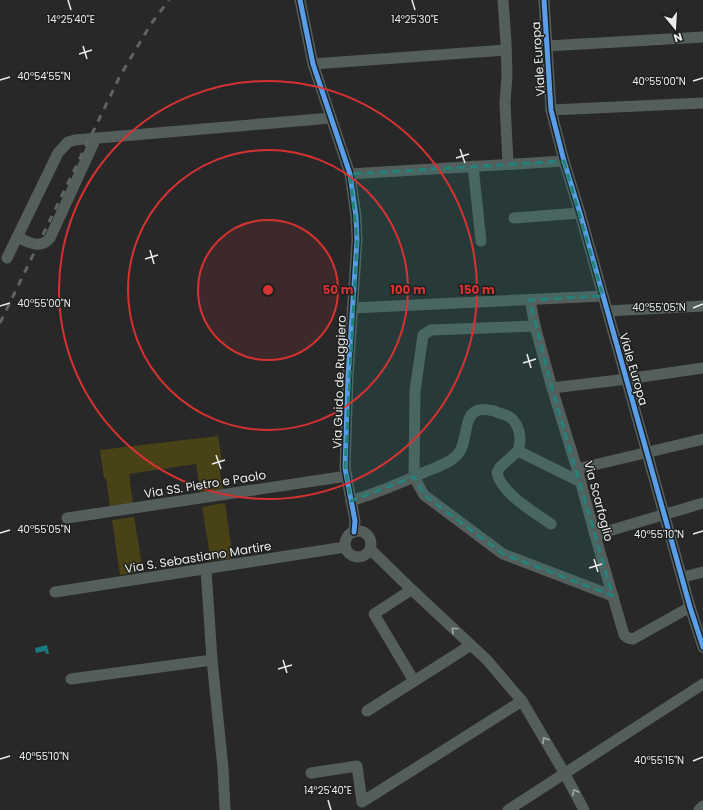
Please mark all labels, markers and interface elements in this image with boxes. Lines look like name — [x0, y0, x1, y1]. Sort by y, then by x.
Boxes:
north arrow — [655, 8, 695, 48]
text: 14°25'40"E — [47, 12, 95, 27]
text: 14°25'30"E — [391, 12, 439, 27]
street label: Viale Europa — [527, 21, 549, 97]
text: N — [672, 29, 685, 46]
text: 40°54'55"N — [17, 69, 71, 84]
text: 40°55'00"N — [632, 74, 686, 89]
text: 50 m — [323, 281, 354, 298]
text: 100 m — [390, 281, 426, 298]
text: 150 m — [459, 281, 495, 298]
centre of rings — [261, 283, 275, 297]
text: 40°55'00"N — [17, 296, 71, 311]
text: 40°55'05"N — [632, 300, 686, 315]
street label: Via Guido de Ruggiero — [328, 315, 350, 449]
street label: Viale Europa — [615, 331, 653, 407]
street label: Via Scarfoglio — [580, 459, 618, 543]
street label: Via SS. Pietro e Paolo — [143, 466, 268, 502]
text: 40°55'05"N — [17, 522, 71, 537]
text: 40°55'10"N — [634, 527, 684, 542]
street label: Via S. Sebastiano Martire — [123, 537, 273, 577]
one-way arrow — [452, 628, 459, 635]
one-way arrow — [543, 737, 550, 744]
text: 40°55'10"N — [19, 749, 69, 764]
text: 40°55'15"N — [634, 753, 684, 768]
text: 14°25'40"E — [304, 783, 352, 798]
one-way arrow — [572, 789, 579, 796]

